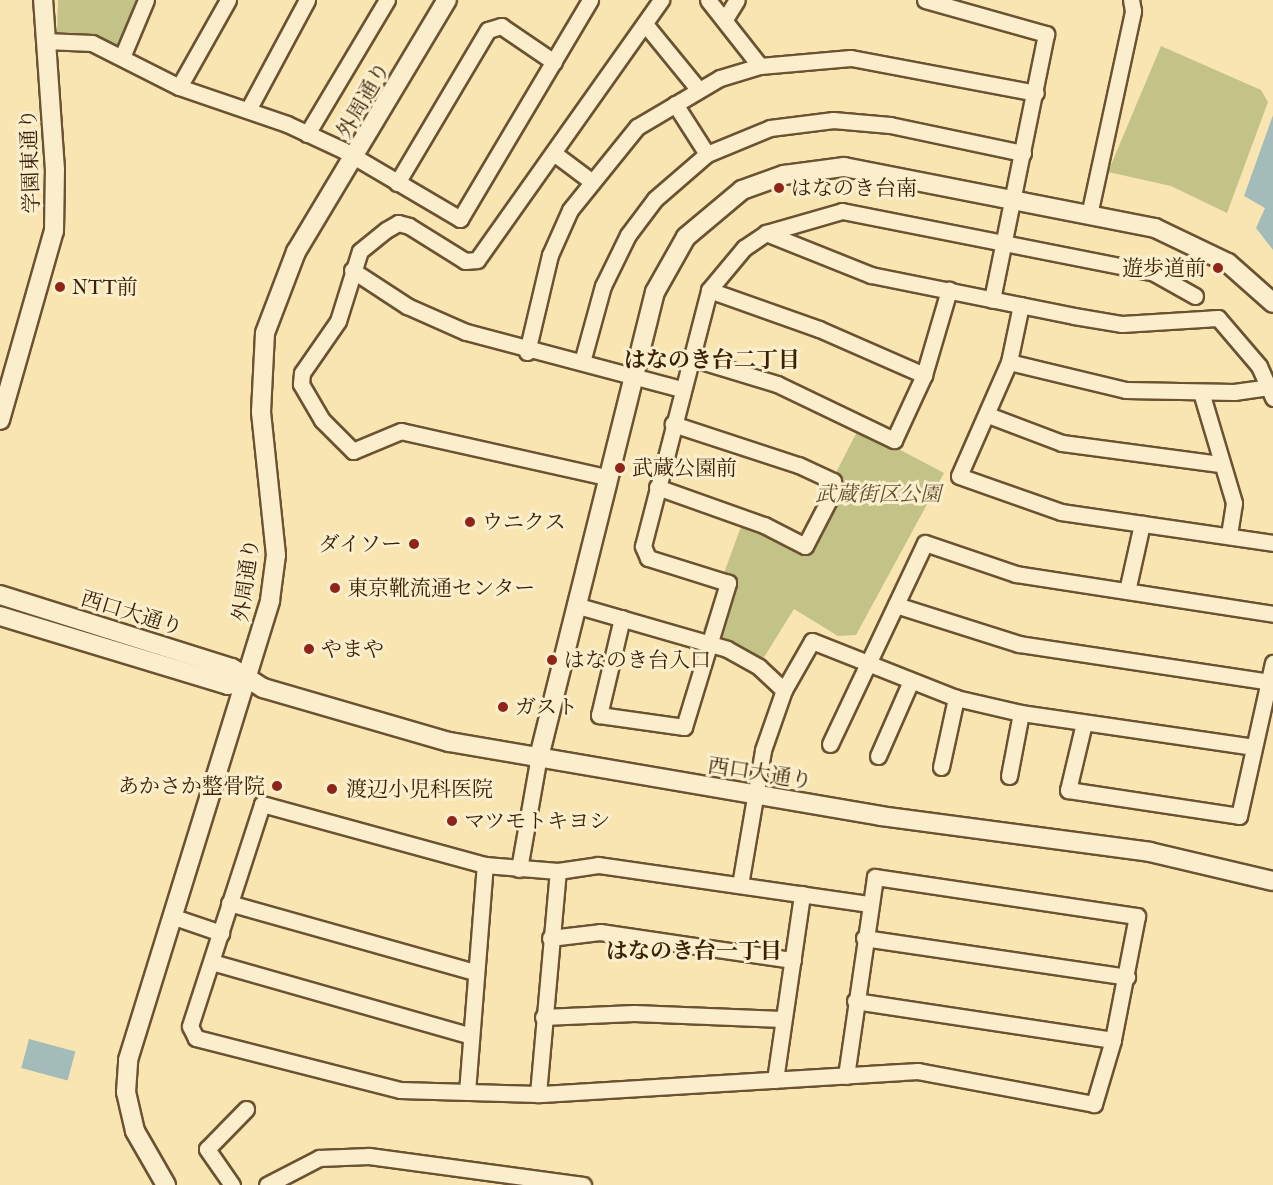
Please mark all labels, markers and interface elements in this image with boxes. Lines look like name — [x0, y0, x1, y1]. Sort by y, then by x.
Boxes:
street label: 外周通り — [331, 57, 395, 143]
street label: 学園東通り — [16, 108, 44, 214]
place label: はなのき台南 — [791, 175, 917, 201]
marker: はなのき台南 — [772, 181, 786, 195]
place label: 遊歩道前 — [1122, 255, 1206, 281]
marker: 遊歩道前 — [1211, 261, 1225, 275]
place label: NTT前 — [72, 274, 138, 300]
marker: NTT前 — [53, 280, 67, 294]
district label: はなのき台二丁目 — [624, 348, 800, 374]
place label: 武蔵公園前 — [632, 455, 737, 481]
marker: 武蔵公園前 — [613, 461, 627, 475]
park label: 武蔵街区公園 — [815, 481, 941, 507]
place label: ウニクス — [482, 509, 566, 535]
marker: ウニクス — [463, 515, 477, 529]
place label: ダイソー — [318, 531, 402, 557]
street label: 外周通り — [228, 537, 264, 623]
marker: ダイソー — [407, 537, 421, 551]
place label: 東京靴流通センター — [347, 575, 536, 601]
marker: 東京靴流通センター — [328, 581, 342, 595]
street label: 西口大通り — [78, 586, 186, 640]
place label: やまや — [321, 636, 384, 662]
marker: やまや — [302, 642, 316, 656]
place label: はなのき台入口 — [564, 647, 711, 673]
marker: はなのき台入口 — [545, 653, 559, 667]
place label: ガスト — [515, 694, 578, 720]
marker: ガスト — [496, 700, 510, 714]
street label: 西口大通り — [706, 752, 814, 794]
place label: あかさか整骨院 — [118, 773, 265, 799]
place label: 渡辺小児科医院 — [346, 776, 493, 802]
marker: あかさか整骨院 — [270, 779, 284, 793]
marker: 渡辺小児科医院 — [323, 780, 341, 798]
place label: マツモトキヨシ — [464, 808, 611, 834]
marker: マツモトキヨシ — [445, 814, 459, 828]
district label: はなのき台一丁目 — [606, 939, 782, 965]

